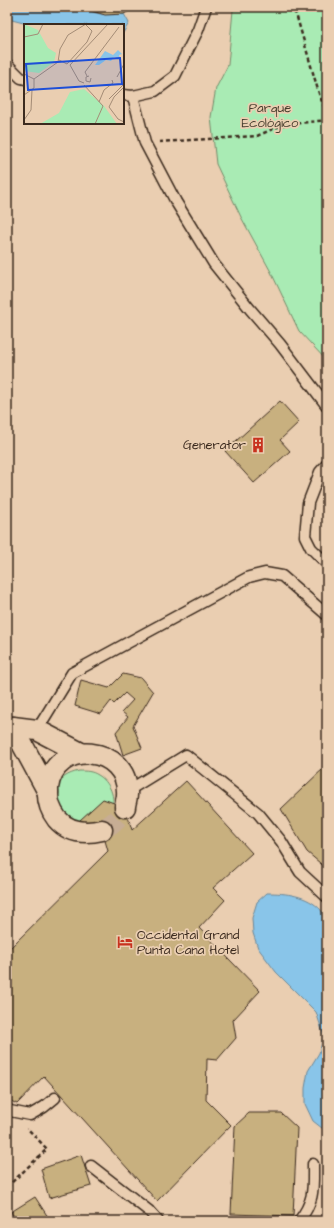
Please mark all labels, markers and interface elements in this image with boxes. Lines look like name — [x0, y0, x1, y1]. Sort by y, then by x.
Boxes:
inset map — [24, 24, 124, 124]
park label: Parque Ecológico — [242, 99, 299, 133]
place label: Generator — [183, 436, 246, 454]
building icon: Generator — [249, 436, 267, 454]
place label: Occidental Grand Punta Cana Hotel — [137, 926, 240, 959]
hotel icon: Occidental Grand Punta Cana Hotel — [116, 933, 134, 951]

